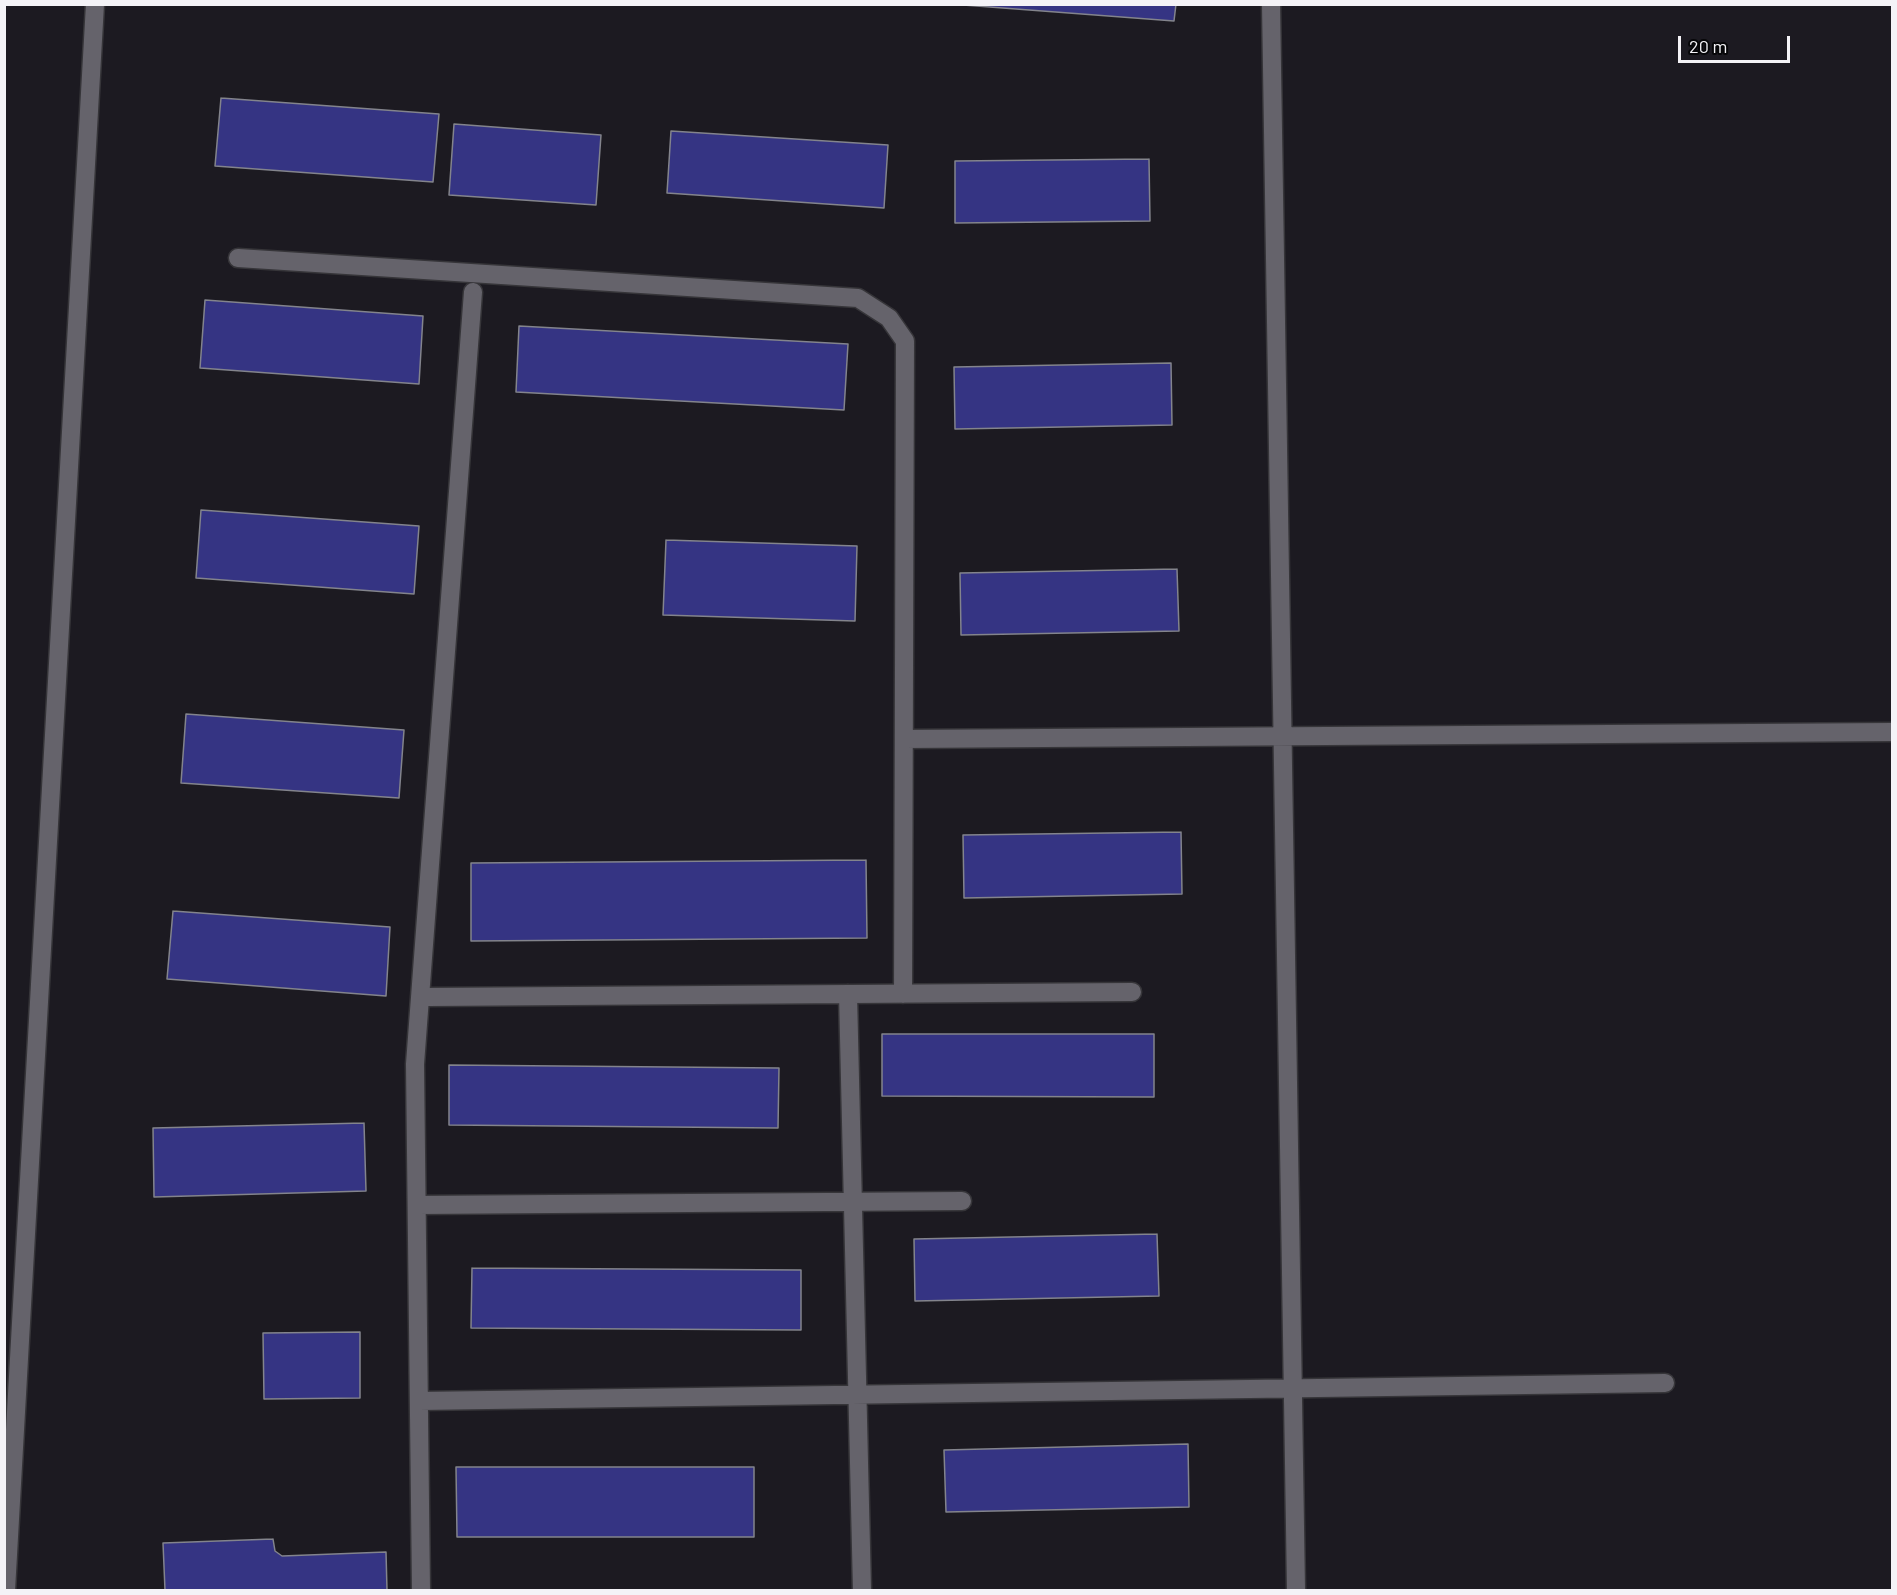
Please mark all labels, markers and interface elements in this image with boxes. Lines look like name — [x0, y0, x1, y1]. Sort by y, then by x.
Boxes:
scale bar — [1681, 24, 1794, 62]
text: 20 m — [1689, 35, 1727, 57]

